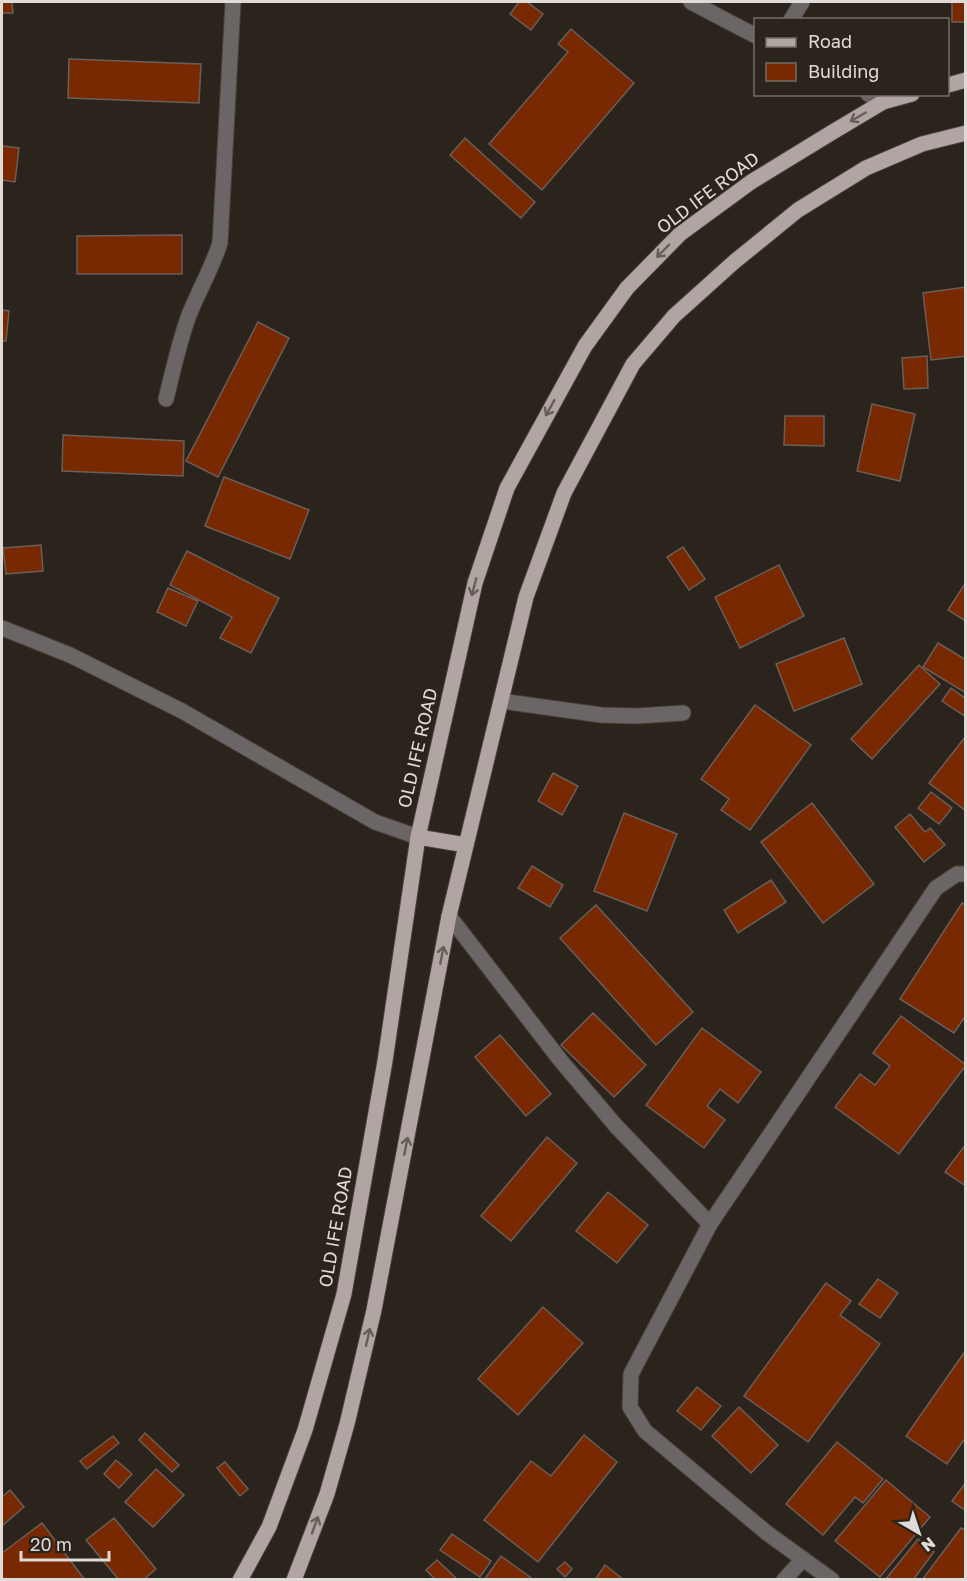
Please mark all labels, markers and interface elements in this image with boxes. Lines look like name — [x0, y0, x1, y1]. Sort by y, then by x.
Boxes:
legend — [754, 18, 949, 96]
text: Road — [808, 30, 852, 52]
text: Building — [808, 60, 879, 82]
one-way arrow — [850, 111, 867, 123]
street label: OLD IFE ROAD — [652, 147, 763, 238]
one-way arrow — [656, 243, 671, 258]
one-way arrow — [544, 399, 556, 416]
one-way arrow — [468, 577, 480, 596]
street label: OLD IFE ROAD — [393, 686, 442, 810]
one-way arrow — [437, 945, 448, 965]
one-way arrow — [401, 1137, 412, 1156]
street label: OLD IFE ROAD — [314, 1165, 356, 1289]
one-way arrow — [362, 1328, 374, 1347]
north arrow — [889, 1503, 949, 1563]
one-way arrow — [311, 1516, 322, 1535]
scale bar — [21, 1524, 110, 1562]
text: 20 m — [30, 1533, 72, 1555]
text: N — [917, 1533, 939, 1556]

